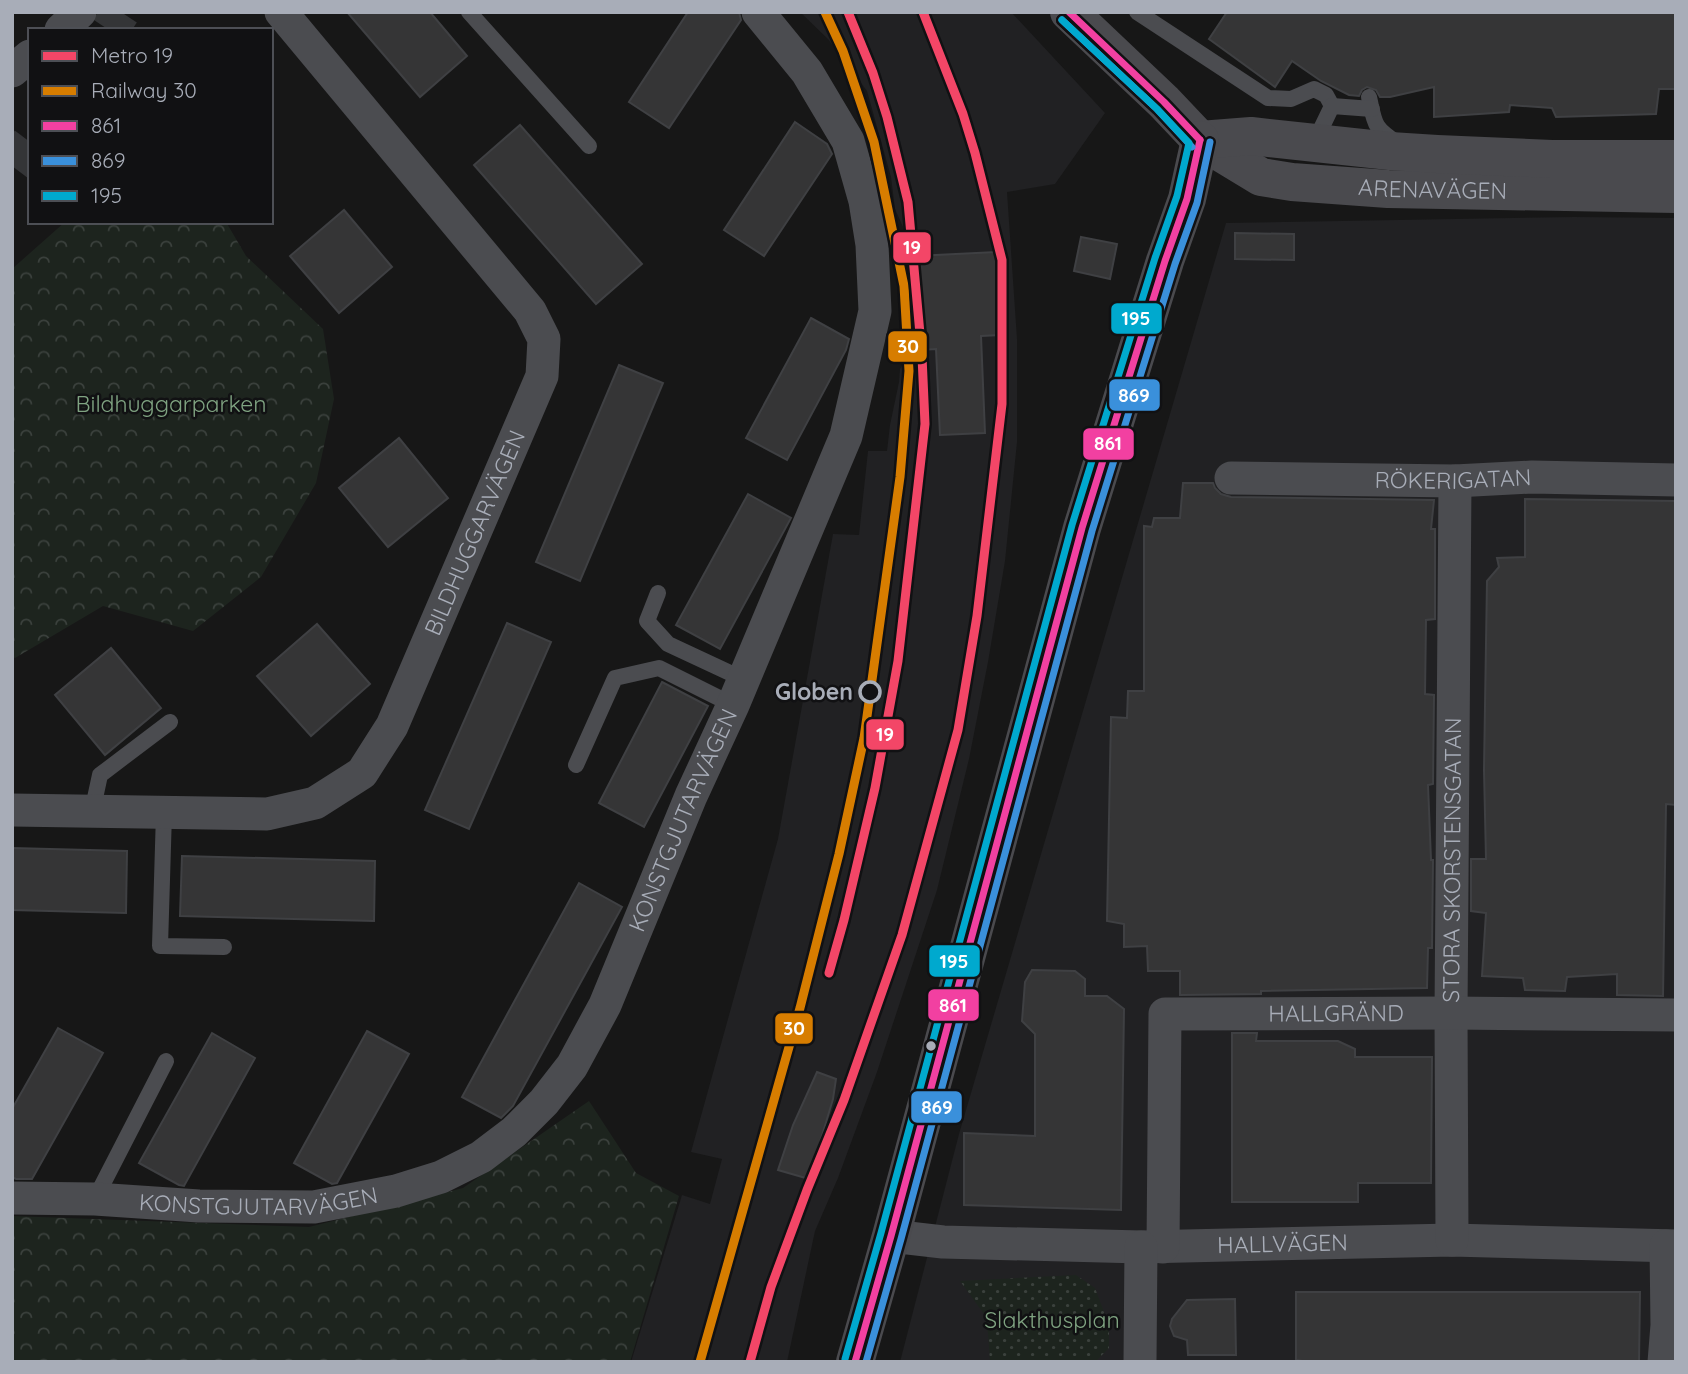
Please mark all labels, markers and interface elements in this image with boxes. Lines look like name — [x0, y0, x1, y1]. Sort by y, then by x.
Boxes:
legend — [28, 28, 273, 224]
text: Metro 19 — [91, 42, 173, 68]
text: Railway 30 — [91, 77, 197, 103]
text: 861 — [91, 112, 121, 138]
text: 869 — [91, 147, 125, 173]
street label: ARENAVÄGEN — [1357, 172, 1507, 205]
text: 195 — [91, 182, 122, 208]
line badge: 19 — [892, 231, 932, 264]
text: 19 — [903, 235, 921, 259]
line badge: 195 — [1110, 302, 1163, 335]
text: 195 — [1121, 306, 1151, 330]
line badge: 30 — [887, 330, 928, 363]
text: 30 — [897, 334, 919, 358]
line badge: 869 — [1108, 378, 1161, 412]
text: 869 — [1118, 383, 1150, 407]
park label: Bildhuggarparken — [75, 389, 267, 418]
street label: BILDHUGGARVÄGEN — [418, 426, 531, 640]
line badge: 861 — [1082, 427, 1135, 461]
text: 861 — [1094, 431, 1122, 455]
street label: RÖKERIGATAN — [1374, 462, 1532, 495]
place label: Globen — [775, 677, 853, 706]
marker: Globen — [859, 681, 881, 703]
street label: KONSTGJUTARVÄGEN — [622, 704, 743, 936]
street label: STORA SKORSTENSGATAN — [1436, 717, 1467, 1003]
line badge: 19 — [865, 718, 905, 751]
text: 19 — [876, 722, 894, 746]
line badge: 195 — [928, 944, 981, 978]
text: 195 — [939, 949, 969, 973]
line badge: 861 — [927, 988, 980, 1022]
text: 861 — [939, 993, 967, 1017]
street label: HALLGRÄND — [1268, 998, 1404, 1028]
line badge: 30 — [774, 1012, 814, 1045]
text: 30 — [783, 1016, 805, 1040]
unlabelled marker — [924, 1039, 938, 1053]
line badge: 869 — [910, 1090, 963, 1124]
text: 869 — [921, 1095, 953, 1119]
street label: KONSTGJUTARVÄGEN — [138, 1180, 380, 1221]
street label: HALLVÄGEN — [1217, 1227, 1348, 1259]
park label: Slakthusplan — [984, 1305, 1120, 1334]

